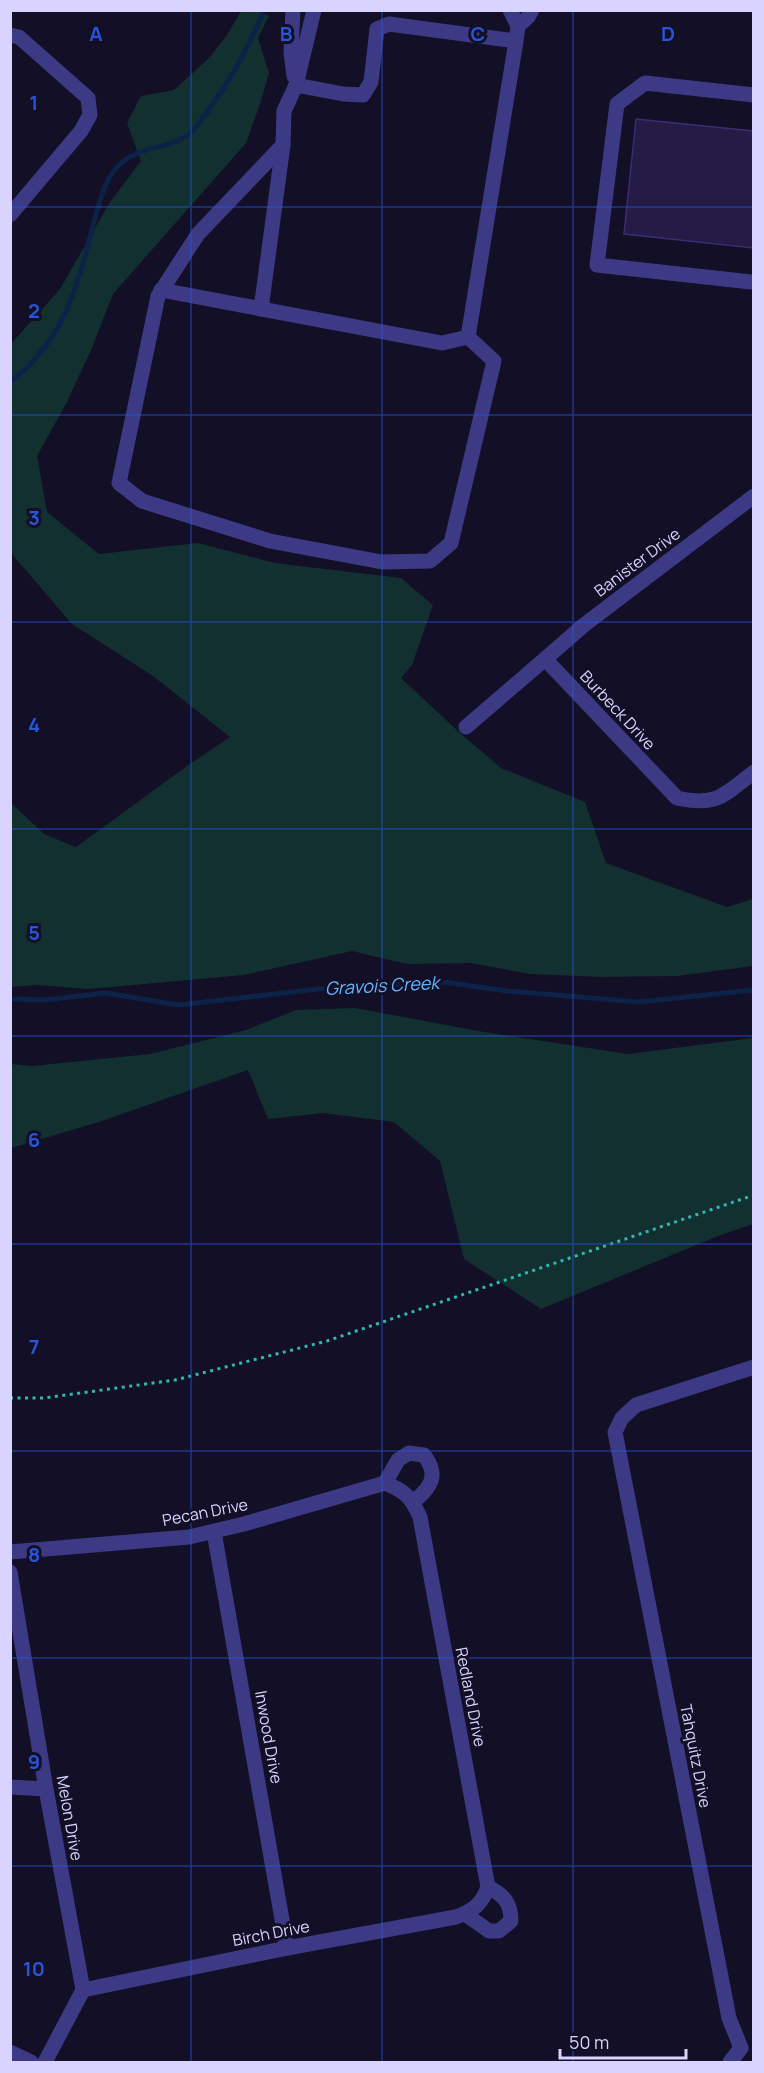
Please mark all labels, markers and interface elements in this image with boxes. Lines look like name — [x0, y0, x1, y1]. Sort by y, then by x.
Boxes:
text: A — [89, 20, 103, 47]
text: B — [280, 20, 293, 47]
text: C — [471, 20, 485, 47]
text: D — [661, 20, 675, 47]
text: 1 — [30, 89, 38, 116]
text: 2 — [28, 297, 40, 324]
text: 3 — [28, 504, 40, 531]
street label: Banister Drive — [590, 522, 684, 602]
street label: Burbeck Drive — [575, 665, 661, 755]
text: 4 — [28, 711, 40, 738]
text: 5 — [28, 919, 40, 946]
water label: Gravois Creek — [324, 970, 443, 1000]
text: 6 — [28, 1126, 40, 1153]
text: 7 — [29, 1333, 39, 1360]
street label: Pecan Drive — [160, 1493, 250, 1531]
text: 8 — [28, 1541, 40, 1568]
street label: Redland Drive — [451, 1645, 491, 1749]
street label: Inwood Drive — [250, 1689, 288, 1785]
street label: Tahquitz Drive — [675, 1702, 717, 1810]
text: 9 — [28, 1748, 40, 1775]
street label: Melon Drive — [52, 1774, 88, 1862]
street label: Birch Drive — [231, 1915, 311, 1951]
text: 10 — [23, 1955, 45, 1982]
scale bar — [560, 2022, 686, 2060]
text: 50 m — [569, 2030, 609, 2054]

